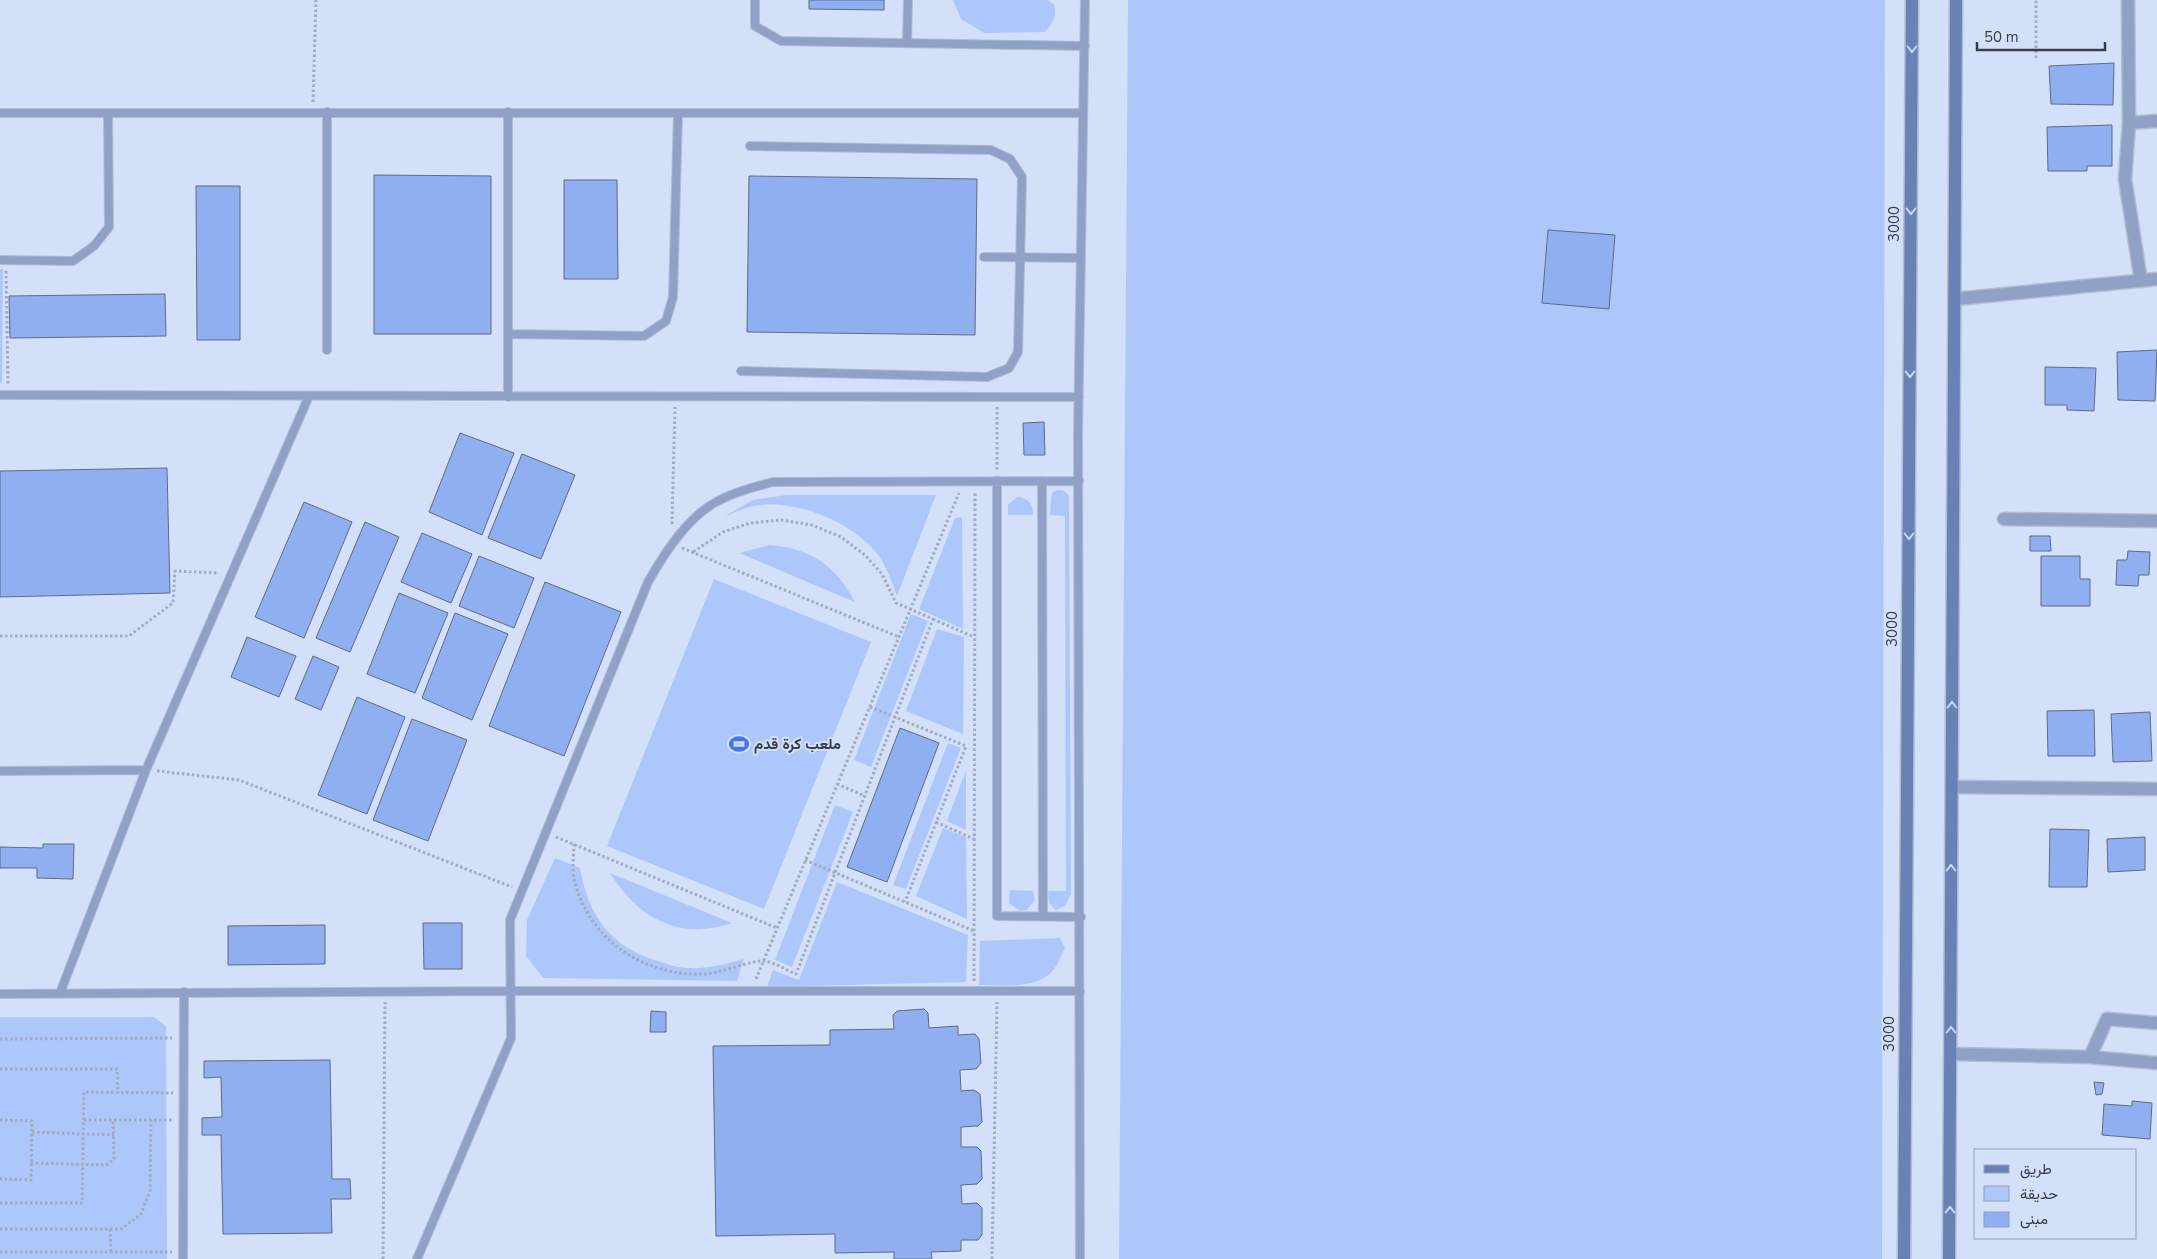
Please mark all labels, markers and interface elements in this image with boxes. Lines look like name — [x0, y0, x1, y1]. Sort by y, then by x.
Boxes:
scale bar — [1977, 20, 2104, 52]
text: 50 m — [1984, 27, 2019, 47]
one-way arrow — [1907, 45, 1917, 53]
street label: 3000 — [1884, 206, 1904, 242]
one-way arrow — [1906, 208, 1916, 215]
one-way arrow — [1905, 370, 1915, 378]
one-way arrow — [1904, 532, 1914, 540]
street label: 3000 — [1882, 611, 1902, 647]
one-way arrow — [1947, 701, 1957, 709]
sports icon: ملعب كرة قدم — [728, 733, 750, 755]
place label: ملعب كرة قدم — [754, 734, 841, 754]
one-way arrow — [1946, 864, 1956, 872]
street label: 3000 — [1879, 1016, 1899, 1052]
one-way arrow — [1946, 1026, 1956, 1034]
legend — [1974, 1149, 2137, 1239]
text: طريق — [2020, 1159, 2052, 1179]
text: حديقة — [2020, 1184, 2058, 1204]
one-way arrow — [1945, 1206, 1955, 1214]
text: مبنى — [2020, 1209, 2048, 1229]

